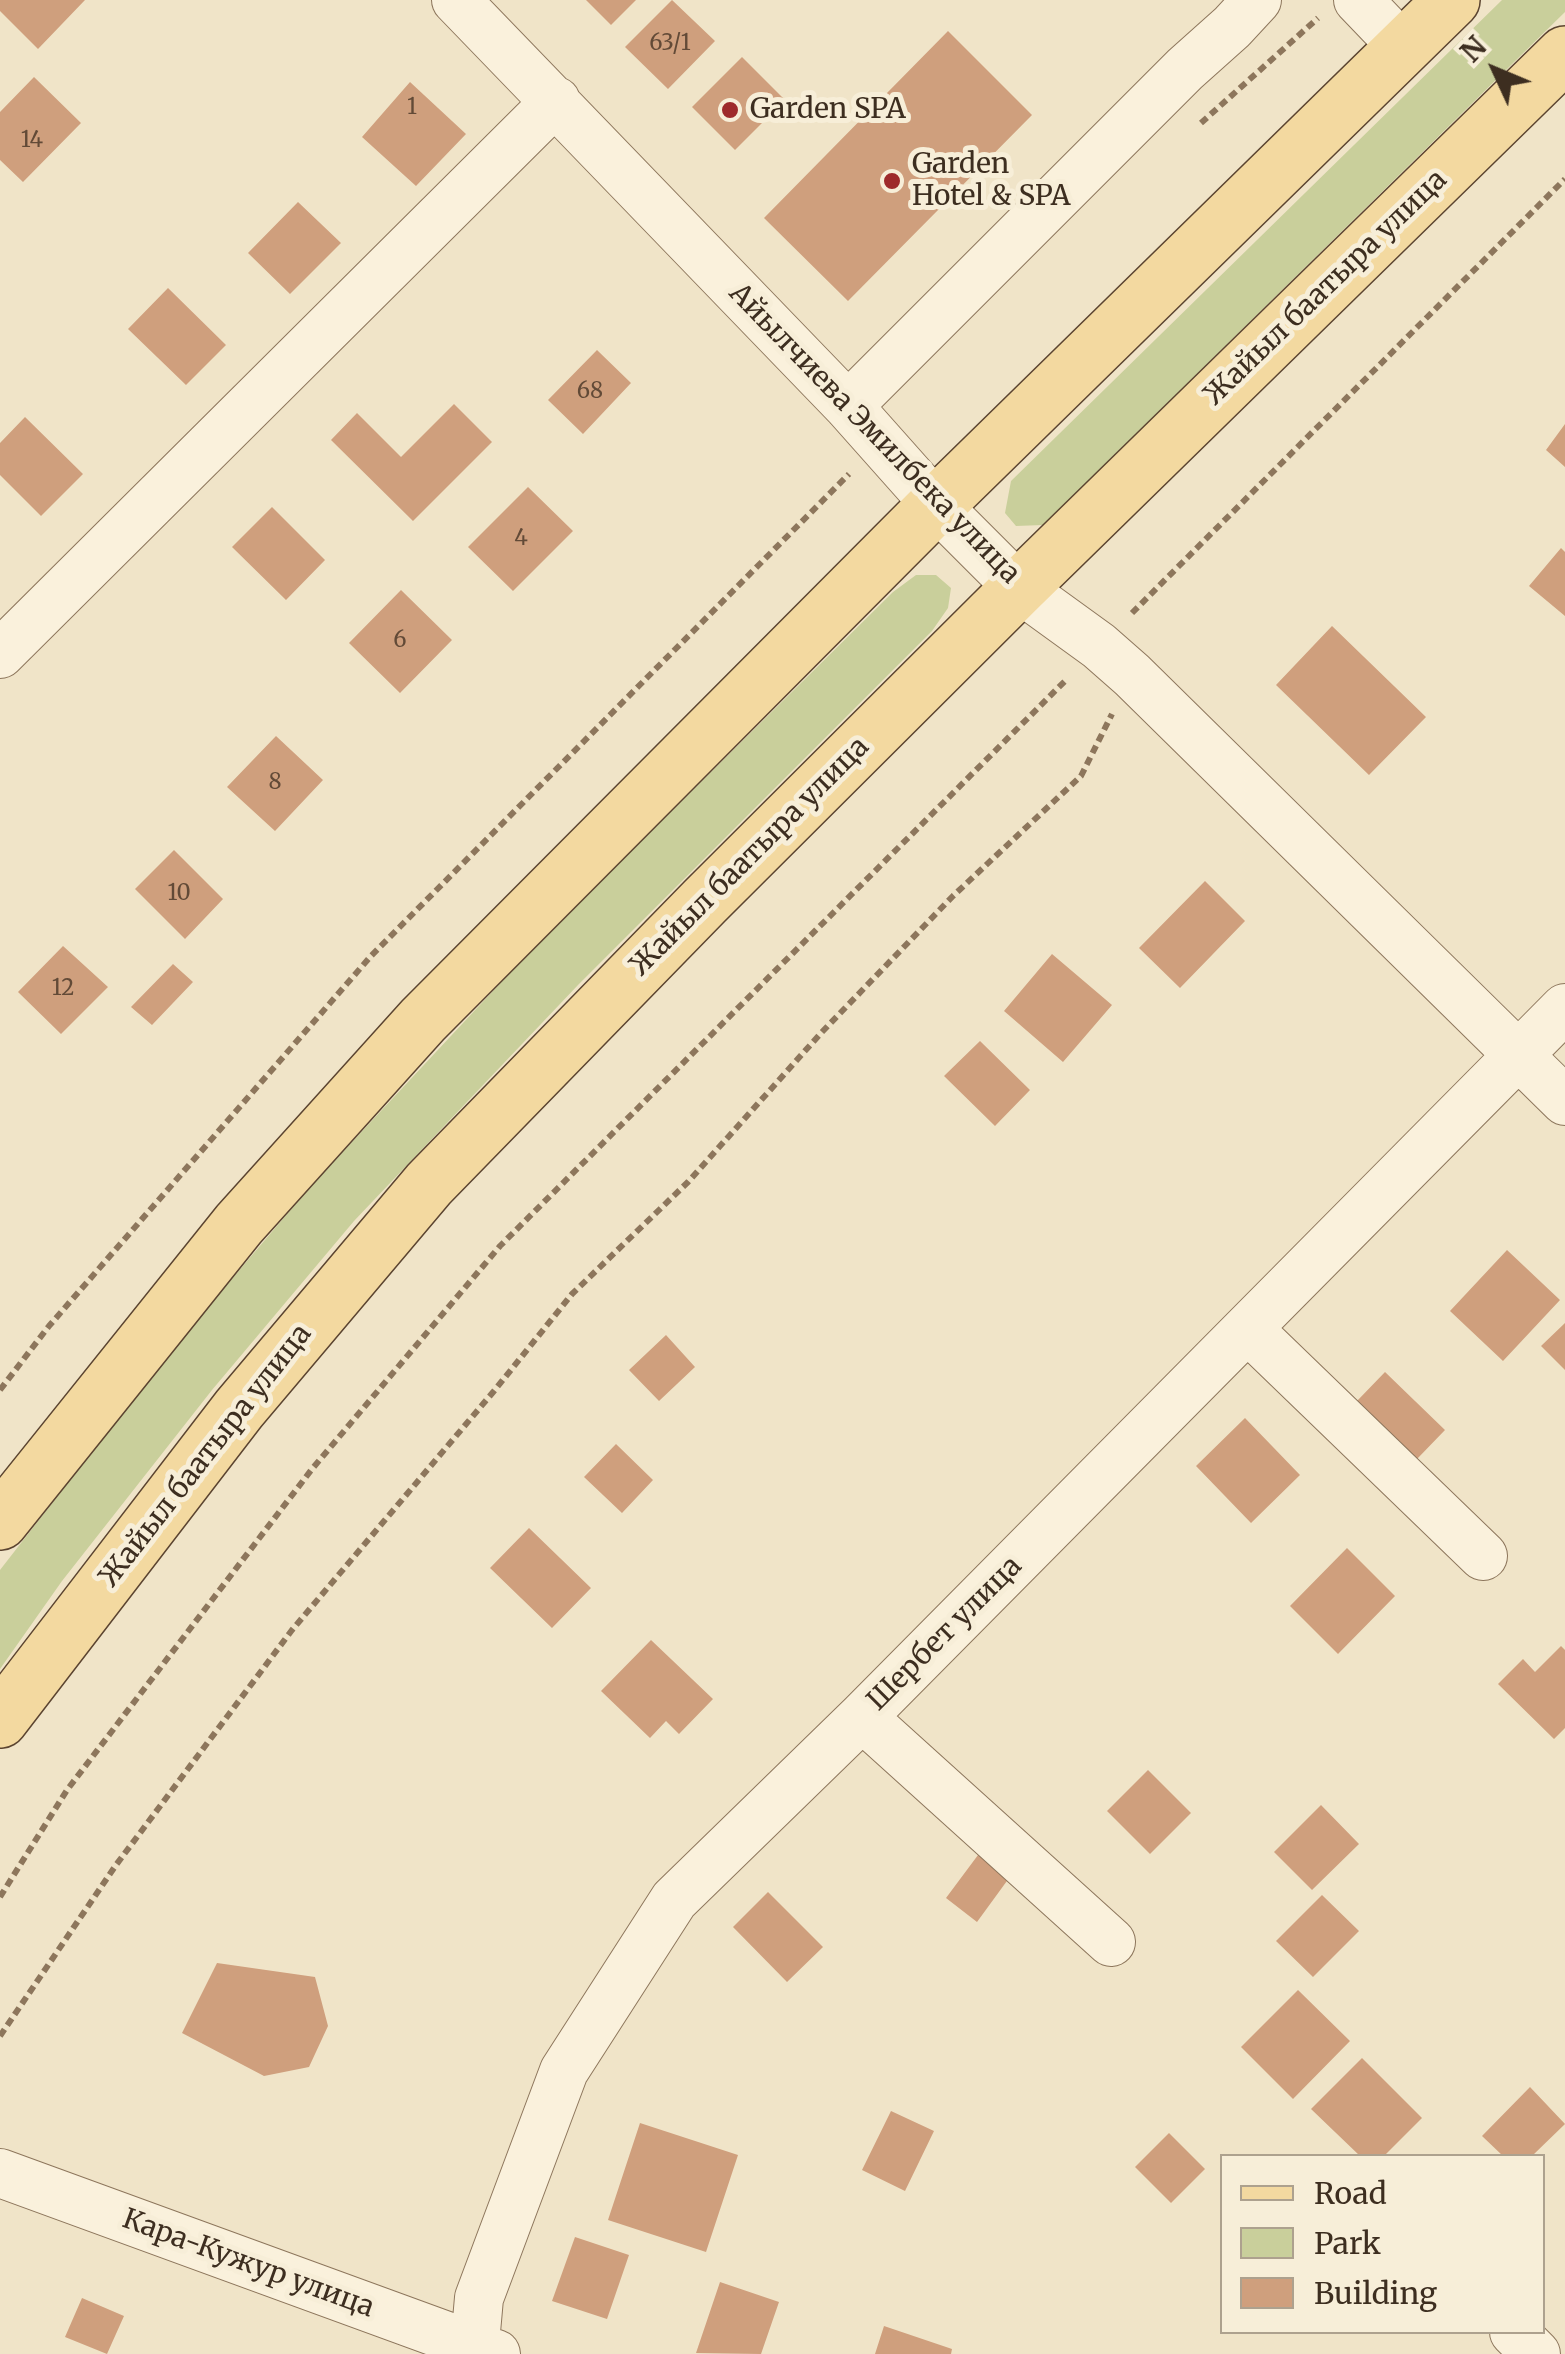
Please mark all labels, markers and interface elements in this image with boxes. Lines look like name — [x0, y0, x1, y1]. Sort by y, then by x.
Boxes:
north arrow — [1445, 20, 1545, 120]
text: N — [1453, 29, 1494, 70]
house number: 63/1 — [649, 31, 691, 57]
place label: Garden SPA — [750, 93, 906, 127]
house number: 1 — [407, 95, 417, 121]
marker: Garden SPA — [719, 99, 741, 121]
house number: 14 — [21, 128, 43, 154]
place label: Garden Hotel & SPA — [912, 148, 1070, 214]
street label: Жайыл баатыра улица — [1198, 163, 1454, 413]
marker: Garden Hotel & SPA — [881, 170, 903, 192]
street label: Айылчиева Эмилбека улица — [722, 277, 1026, 591]
house number: 68 — [577, 379, 603, 405]
house number: 4 — [514, 526, 528, 552]
house number: 6 — [393, 628, 407, 654]
street label: Жайыл баатыра улица — [624, 731, 876, 983]
house number: 8 — [268, 770, 282, 796]
house number: 10 — [167, 881, 191, 907]
house number: 12 — [52, 976, 74, 1002]
street label: Жайыл баатыра улица — [93, 1318, 319, 1594]
street label: Шербет улица — [861, 1550, 1029, 1718]
legend — [1220, 2154, 1545, 2334]
text: Road — [1314, 2174, 1387, 2212]
street label: Кара-Кужур улица — [118, 2203, 378, 2325]
text: Park — [1314, 2224, 1381, 2262]
text: Building — [1314, 2274, 1437, 2312]

